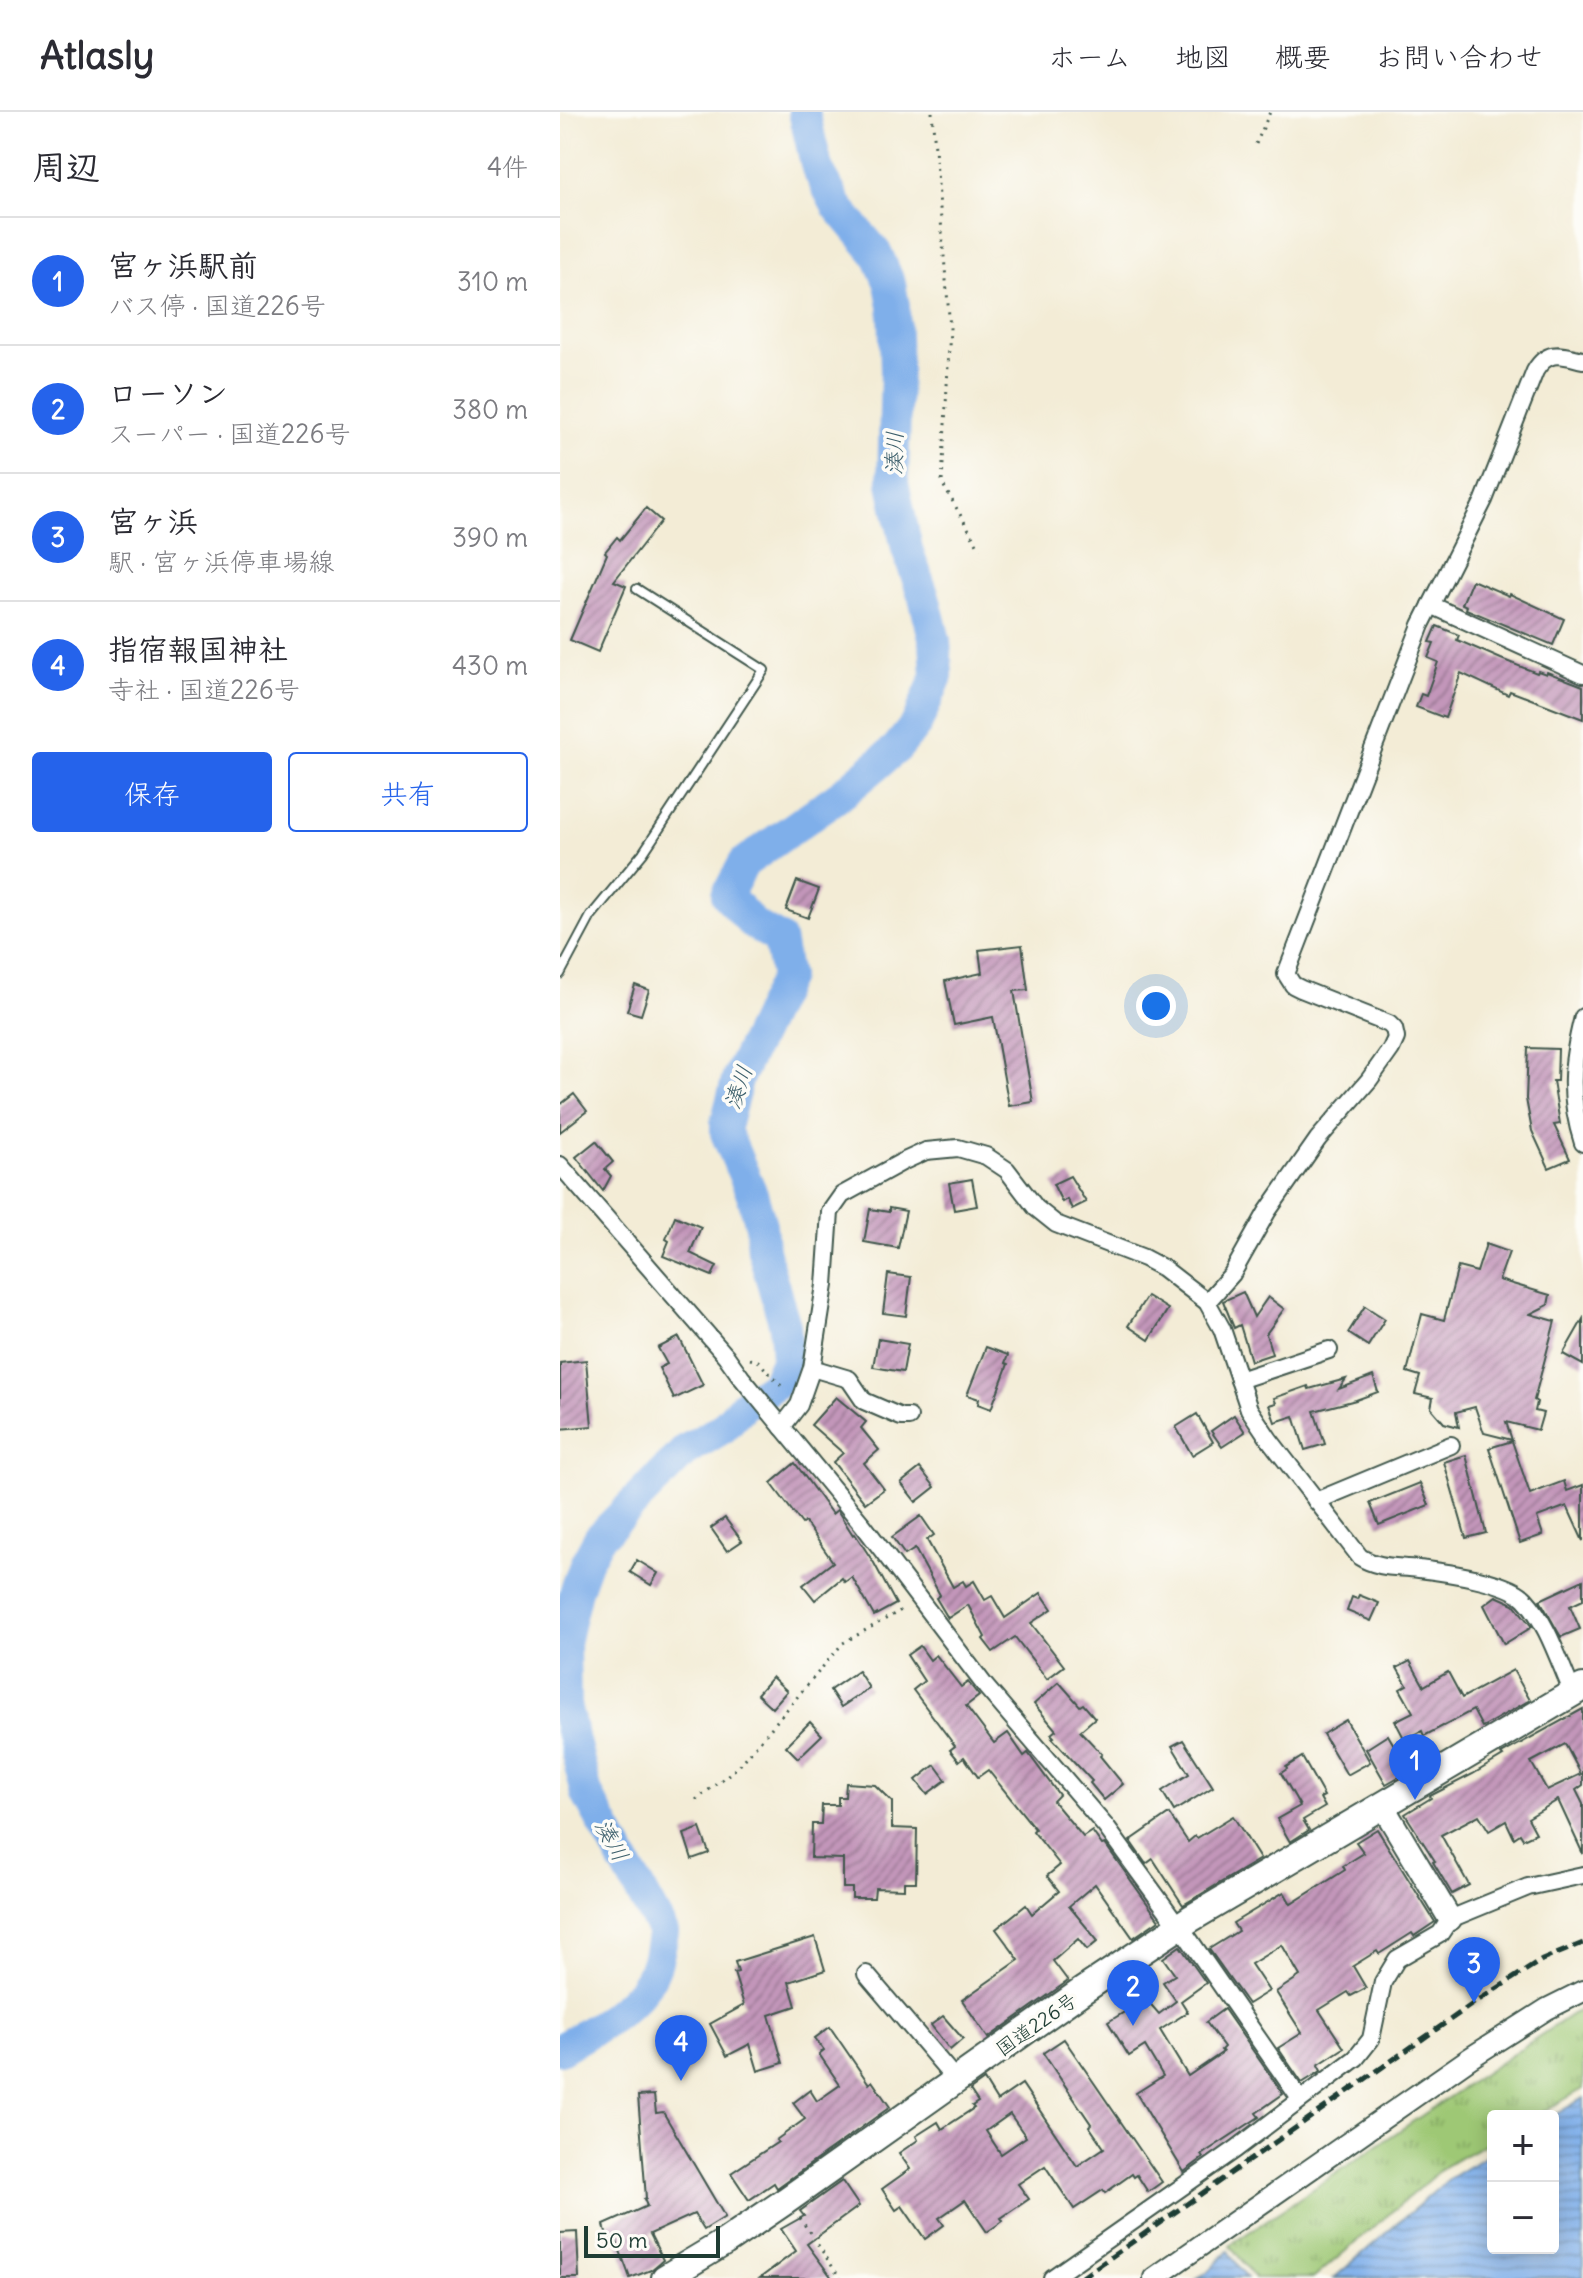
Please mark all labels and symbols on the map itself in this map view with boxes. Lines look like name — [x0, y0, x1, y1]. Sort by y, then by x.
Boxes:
water label: 湊川 — [880, 431, 908, 475]
your location — [1136, 986, 1176, 1026]
water label: 湊川 — [718, 1062, 758, 1112]
pin: 1 — [1389, 1734, 1441, 1800]
water label: 湊川 — [589, 1814, 635, 1866]
pin: 3 — [1448, 1937, 1500, 2003]
pin: 2 — [1107, 1960, 1159, 2026]
street label: 国道226号 — [991, 1987, 1081, 2061]
pin: 4 — [655, 2015, 707, 2081]
scale bar — [584, 2222, 720, 2258]

